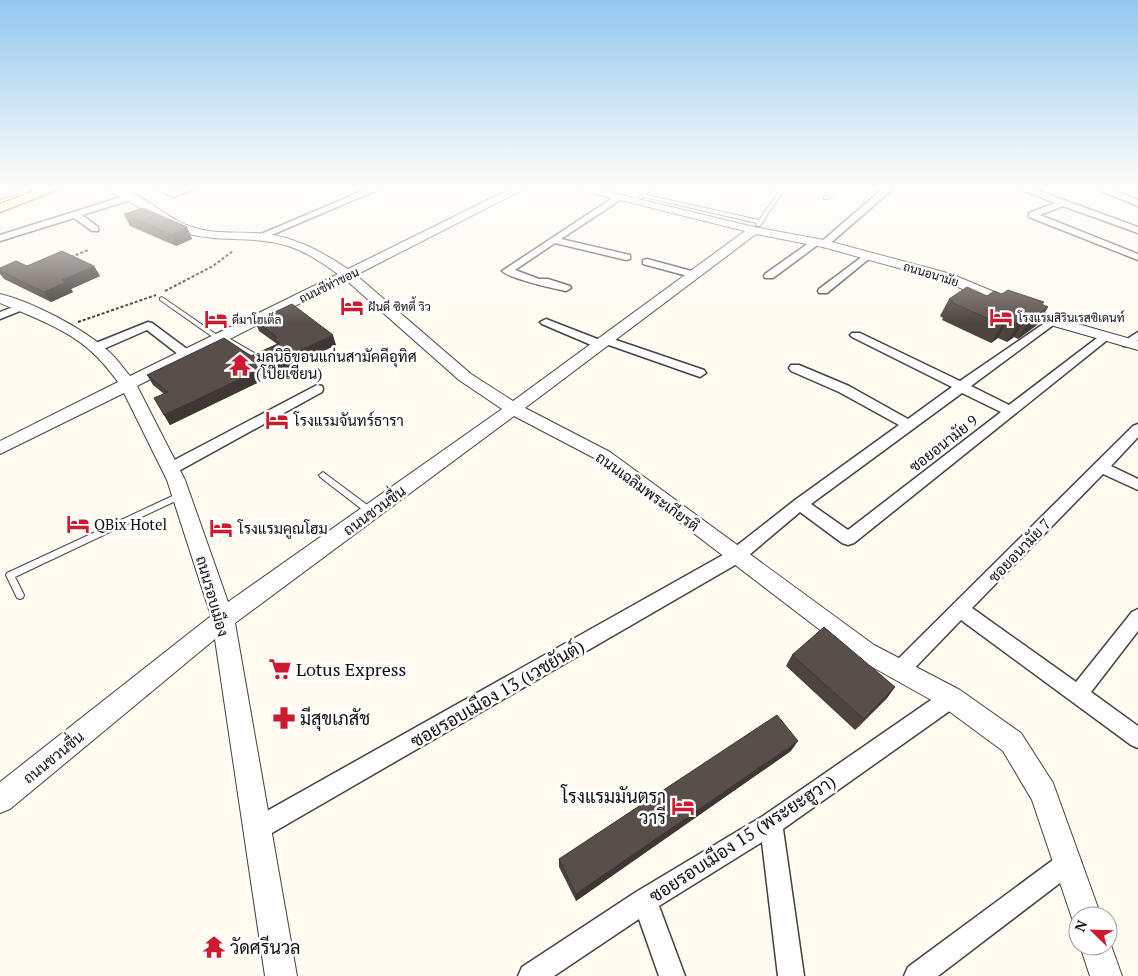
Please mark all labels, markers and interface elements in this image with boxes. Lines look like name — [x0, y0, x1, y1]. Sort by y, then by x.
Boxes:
street label: ถนนอนามัย — [902, 258, 960, 290]
street label: ถนนชีท่าขอน — [296, 264, 362, 306]
hotel icon: ฝันดี ซิทตี้ วิว — [339, 293, 365, 319]
place label: ฝันดี ซิทตี้ วิว — [368, 296, 431, 314]
hotel icon: โรงแรมสิรินเรสซิเดนท์ — [988, 304, 1014, 330]
hotel icon: ดีมาโฮเต็ล — [203, 306, 229, 332]
place label: โรงแรมสิรินเรสซิเดนท์ — [1017, 310, 1125, 325]
place label: ดีมาโฮเต็ล — [232, 311, 282, 327]
place label: มูลนิธิขอนแก่นสามัคคีอุทิศ (โป๊ยเซียน) — [256, 346, 417, 383]
temple icon: มูลนิธิขอนแก่นสามัคคีอุทิศ (โป๊ยเซียน) — [227, 352, 253, 378]
hotel icon: โรงแรมจันทร์ธารา — [264, 407, 290, 433]
place label: โรงแรมจันทร์ธารา — [293, 410, 404, 430]
street label: ซอยอนามัย 9 — [905, 410, 981, 476]
street label: ถนนเฉลิมพระเกียรติ — [592, 447, 704, 535]
street label: ถนนชวนชื่น — [336, 477, 409, 539]
hotel icon: QBix Hotel — [65, 511, 91, 537]
place label: QBix Hotel — [94, 514, 167, 534]
street label: ซอยอนามัย 7 — [983, 514, 1055, 586]
hotel icon: โรงแรมคูณโฮม — [208, 515, 234, 541]
place label: โรงแรมคูณโฮม — [237, 518, 328, 539]
street label: ถนนรอบเมือง — [192, 553, 234, 639]
street label: ซอยรอบเมือง 13 (เวชยันต์) — [406, 633, 588, 753]
supermarket icon: Lotus Express — [267, 656, 293, 682]
place label: Lotus Express — [296, 657, 406, 681]
pharmacy icon: มีสุขเภสัช — [271, 705, 297, 731]
place label: มีสุขเภสัช — [300, 706, 370, 731]
street label: ถนนชวนชื่น — [16, 723, 88, 788]
street label: ซอยรอบเมือง 15 (พระยะฮูวา) — [644, 769, 841, 909]
place label: โรงแรมมันตรา วารี — [560, 784, 666, 829]
hotel icon: โรงแรมมันตรา วารี — [670, 793, 696, 819]
north arrow — [1068, 906, 1118, 956]
text: N — [1070, 917, 1092, 934]
temple icon: วัดศรีนวล — [201, 934, 227, 960]
place label: วัดศรีนวล — [230, 935, 301, 959]

